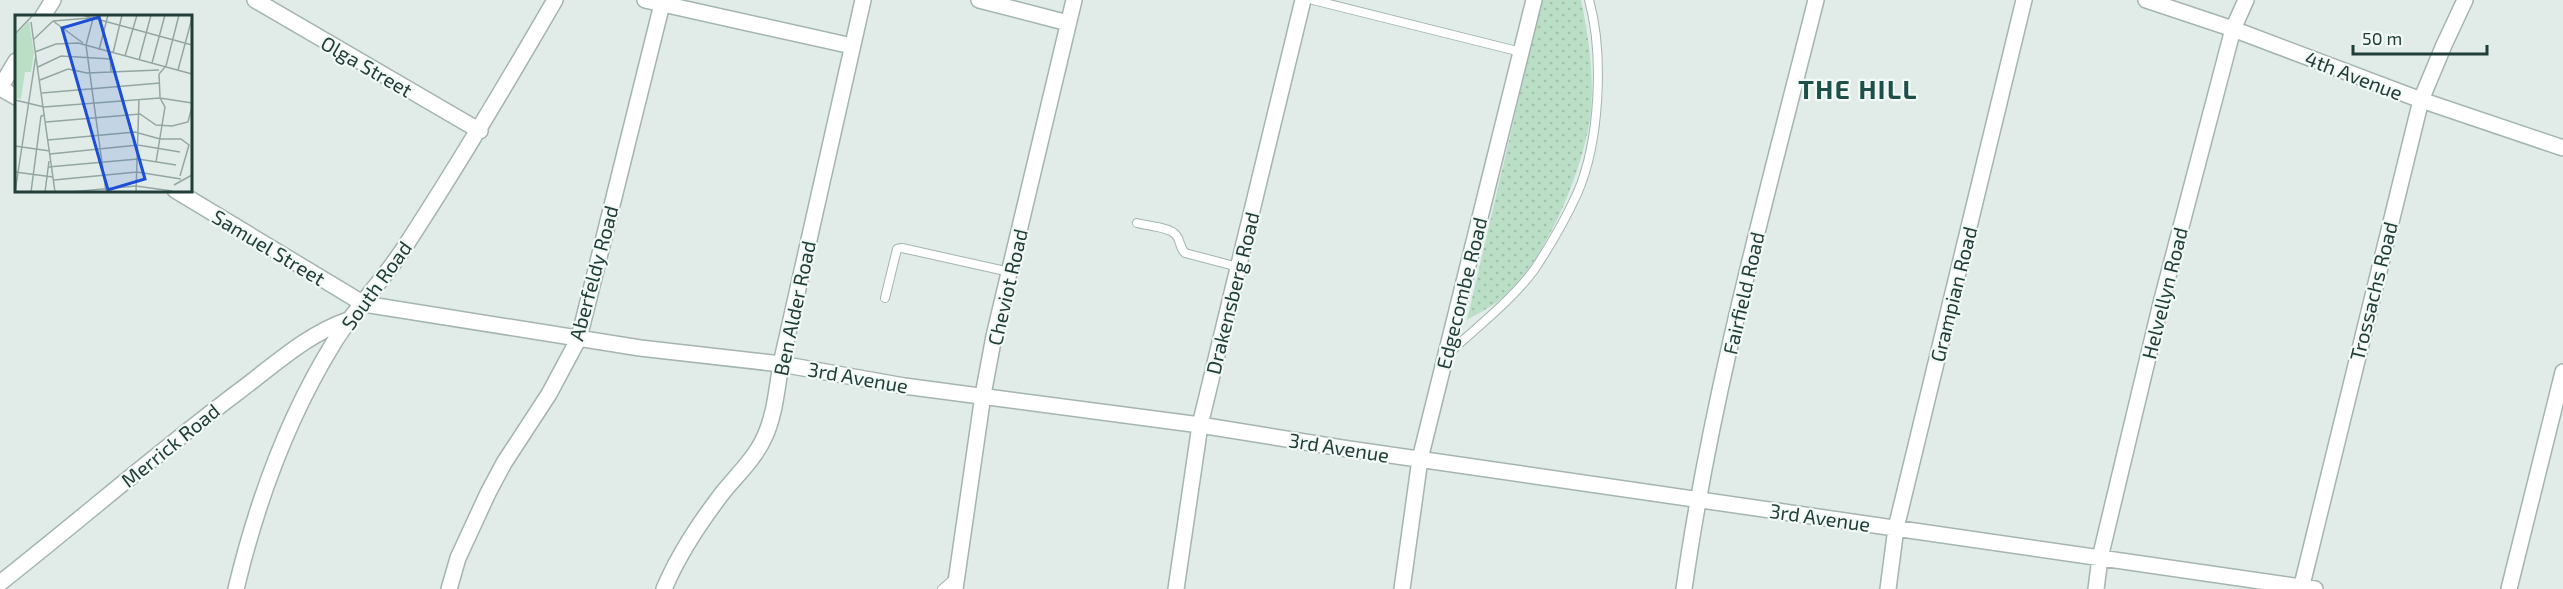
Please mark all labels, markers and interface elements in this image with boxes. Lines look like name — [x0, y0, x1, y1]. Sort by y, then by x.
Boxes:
inset map — [15, 15, 192, 192]
scale bar — [2353, 18, 2486, 56]
text: 50 m — [2362, 27, 2402, 49]
street label: Olga Street — [317, 30, 417, 102]
street label: 4th Avenue — [2302, 45, 2406, 105]
district label: THE HILL — [1798, 73, 1918, 104]
street label: Aberfeldy Road — [563, 203, 623, 343]
street label: Samuel Street — [208, 204, 330, 290]
street label: Drakensberg Road — [1200, 209, 1264, 377]
street label: Edgecombe Road — [1431, 215, 1491, 371]
street label: Trossachs Road — [2344, 219, 2402, 363]
street label: Grampian Road — [1925, 224, 1981, 364]
street label: Helvellyn Road — [2136, 225, 2192, 361]
street label: Cheviot Road — [982, 226, 1032, 348]
street label: Fairfield Road — [1717, 229, 1769, 357]
street label: South Road — [336, 236, 416, 334]
street label: Ben Alder Road — [768, 238, 820, 378]
street label: 3rd Avenue — [806, 356, 910, 398]
street label: Merrick Road — [116, 398, 224, 492]
street label: 3rd Avenue — [1287, 427, 1391, 467]
street label: 3rd Avenue — [1768, 498, 1872, 536]

